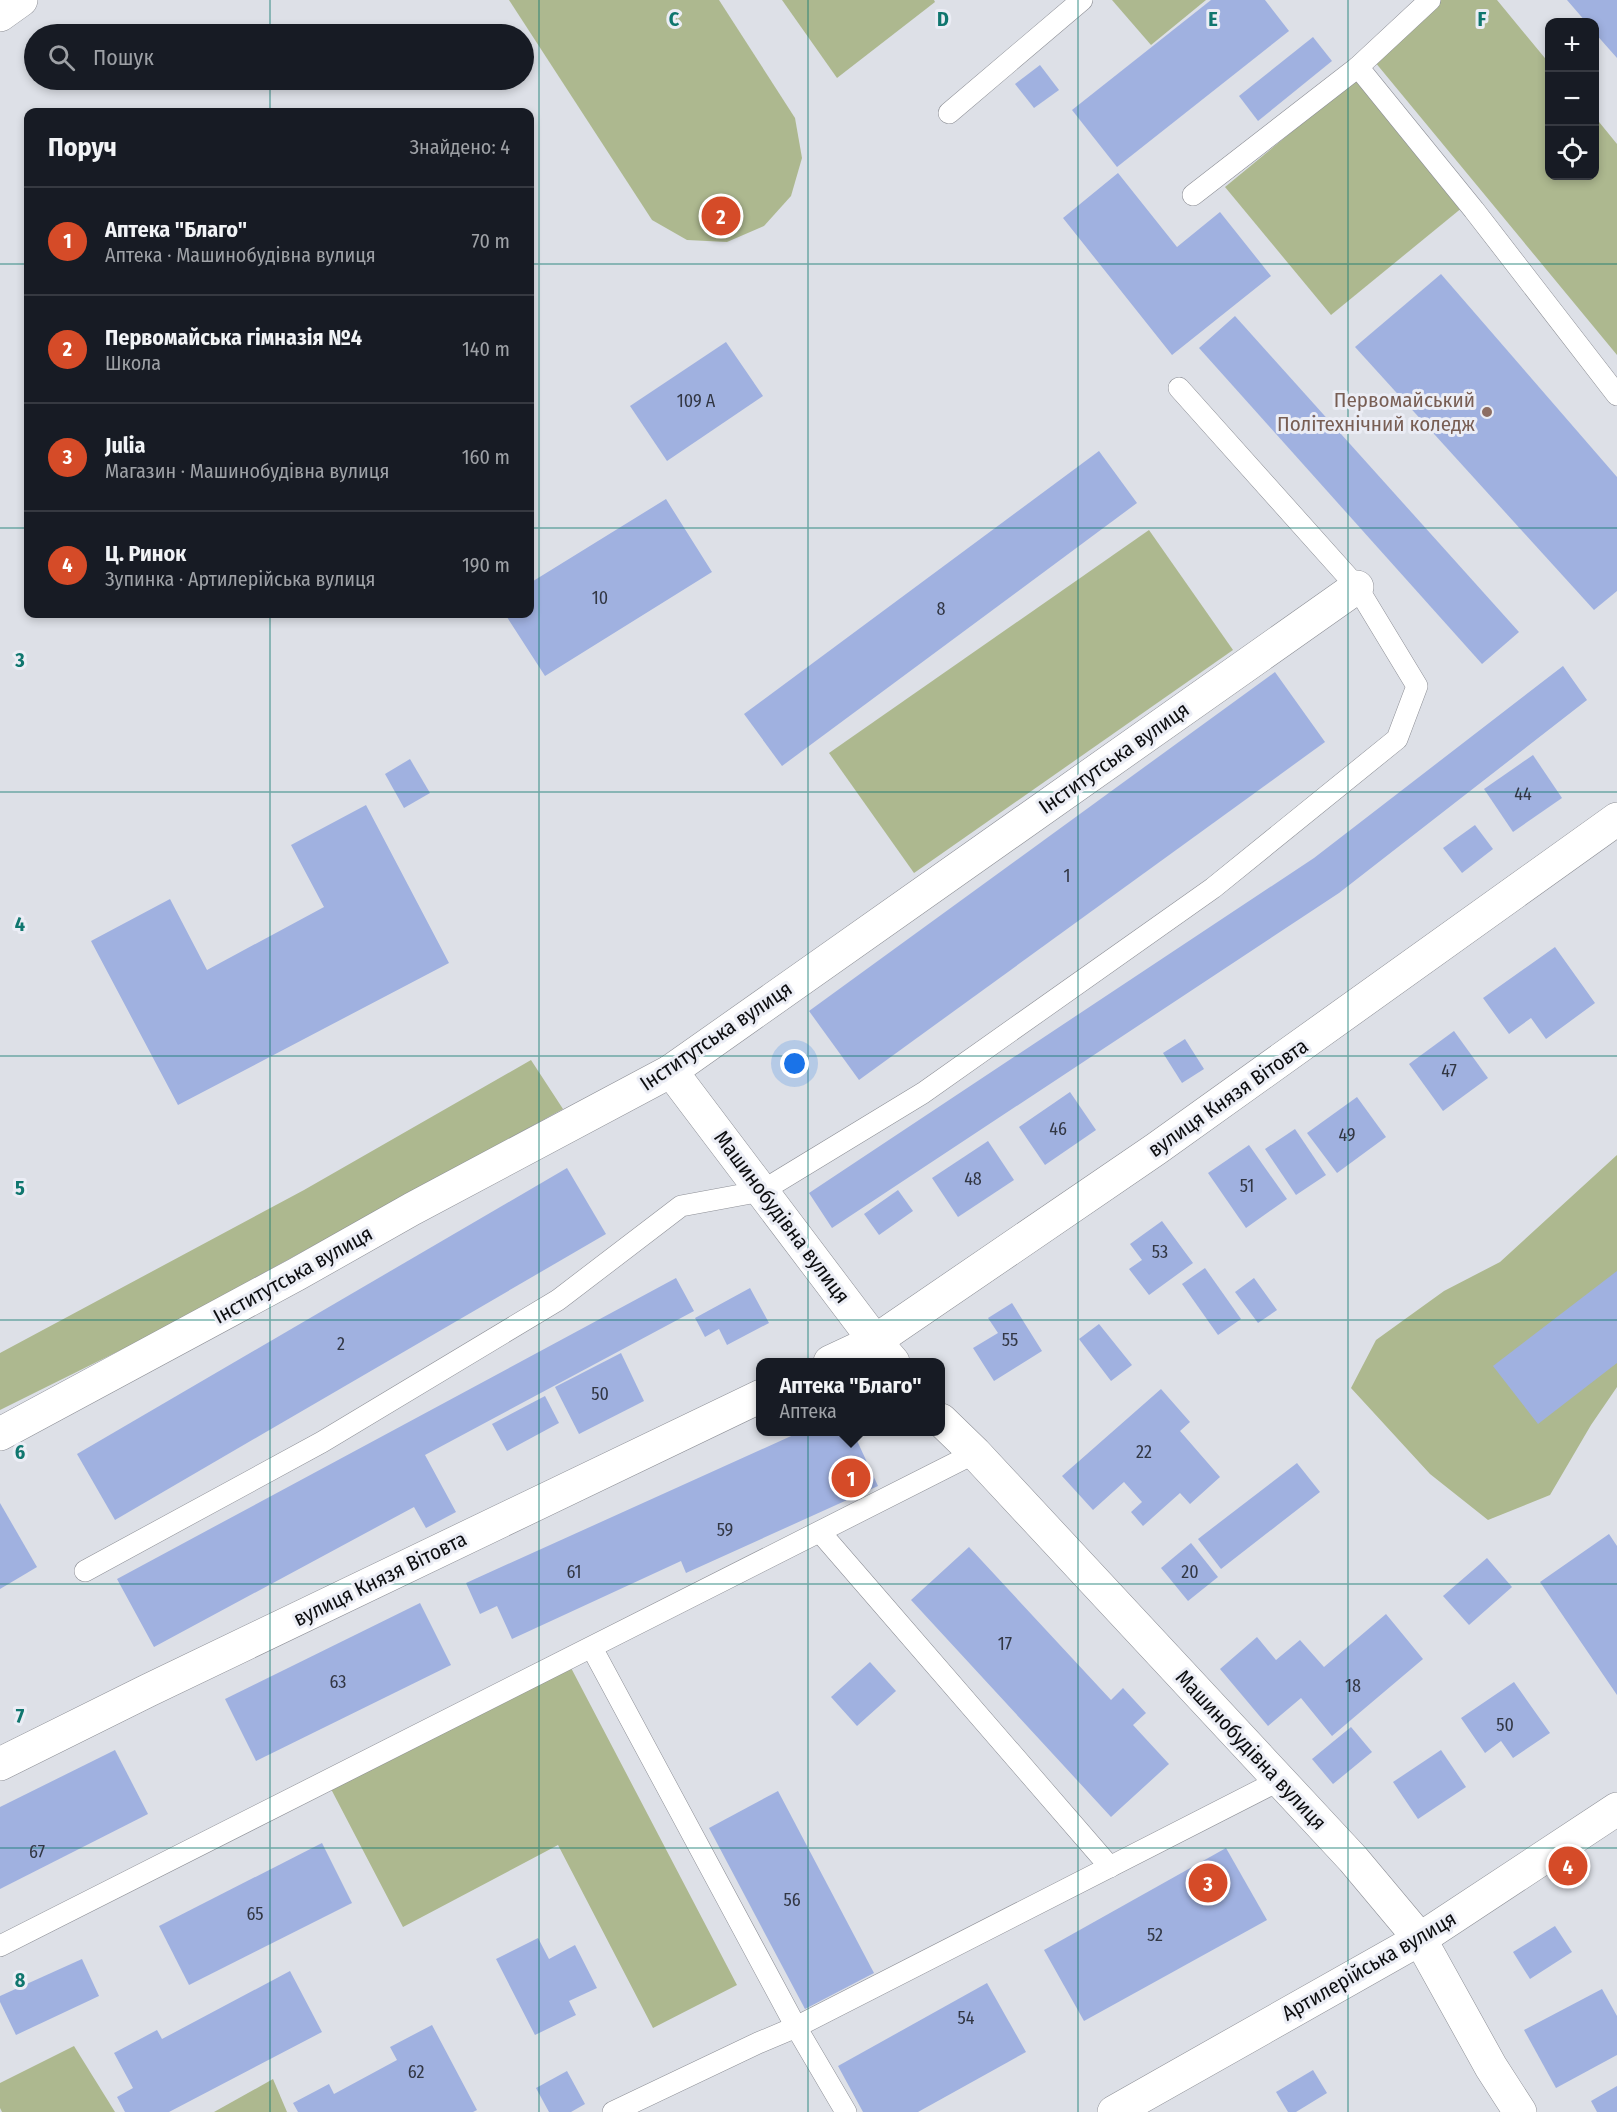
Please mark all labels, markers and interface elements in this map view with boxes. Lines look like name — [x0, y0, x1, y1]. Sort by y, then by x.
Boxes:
text: C — [669, 7, 680, 31]
text: D — [937, 7, 949, 31]
text: E — [1208, 7, 1218, 31]
text: F — [1478, 7, 1487, 31]
map controls — [1545, 18, 1599, 180]
button: + — [1545, 18, 1599, 72]
search box — [24, 24, 534, 90]
icon: search — [45, 41, 78, 74]
text: Пошук — [93, 44, 154, 71]
button: − — [1545, 72, 1599, 126]
button: locate — [1545, 126, 1599, 180]
text: Поруч — [48, 132, 117, 163]
text: Знайдено: 4 — [410, 135, 510, 159]
pin: 2 — [702, 194, 740, 238]
text: Аптека "Благо" — [105, 216, 247, 243]
text: 1 — [63, 229, 72, 253]
text: 70 m — [472, 229, 510, 253]
text: Аптека · Машинобудівна вулиця — [105, 243, 376, 267]
text: Первомайська гімназія №4 — [105, 324, 362, 351]
text: 2 — [63, 337, 72, 361]
text: 140 m — [462, 337, 510, 361]
text: Школа — [105, 351, 161, 375]
place label: Первомайський Політехнічний коледж — [1277, 387, 1476, 437]
house number: 109 А — [677, 390, 716, 412]
marker: Первомайський Політехнічний коледж — [1480, 405, 1494, 419]
text: Julia — [105, 432, 145, 459]
text: 3 — [63, 445, 72, 469]
text: 160 m — [462, 445, 510, 469]
text: Магазин · Машинобудівна вулиця — [105, 459, 389, 483]
text: Ц. Ринок — [105, 540, 186, 567]
text: 4 — [62, 553, 73, 577]
text: 190 m — [462, 553, 510, 577]
text: Зупинка · Артилерійська вулиця — [105, 567, 375, 591]
house number: 10 — [592, 587, 608, 609]
house number: 8 — [937, 598, 946, 620]
text: 3 — [14, 648, 25, 672]
street label: Інститутська вулиця — [1034, 696, 1194, 820]
house number: 44 — [1514, 783, 1532, 805]
house number: 1 — [1063, 865, 1071, 887]
text: 4 — [15, 912, 25, 936]
street label: Інститутська вулиця — [635, 975, 797, 1097]
street label: вулиця Князя Вітовта — [1143, 1033, 1313, 1163]
your location — [780, 1049, 809, 1078]
house number: 47 — [1441, 1060, 1457, 1082]
house number: 46 — [1049, 1118, 1067, 1140]
house number: 49 — [1338, 1124, 1356, 1146]
street label: Машинобудівна вулиця — [709, 1125, 855, 1309]
house number: 48 — [964, 1168, 982, 1190]
house number: 51 — [1240, 1175, 1254, 1197]
text: 5 — [15, 1176, 25, 1200]
street label: Інститутська вулиця — [209, 1221, 377, 1329]
house number: 53 — [1152, 1241, 1168, 1263]
house number: 55 — [1002, 1329, 1018, 1351]
house number: 2 — [337, 1333, 345, 1355]
popup — [756, 1358, 945, 1436]
text: Аптека "Благо" — [779, 1372, 922, 1399]
house number: 50 — [591, 1383, 609, 1405]
text: Аптека — [779, 1399, 837, 1423]
text: 6 — [15, 1440, 25, 1464]
house number: 22 — [1136, 1441, 1152, 1463]
pin: 1 — [832, 1456, 870, 1500]
house number: 59 — [717, 1519, 733, 1541]
street label: вулиця Князя Вітовта — [289, 1526, 471, 1632]
house number: 61 — [566, 1561, 582, 1583]
house number: 20 — [1181, 1561, 1199, 1583]
house number: 17 — [998, 1633, 1012, 1655]
street label: Машинобудівна вулиця — [1170, 1665, 1332, 1835]
house number: 63 — [330, 1671, 346, 1693]
house number: 18 — [1345, 1675, 1361, 1697]
text: 7 — [16, 1704, 25, 1728]
house number: 50 — [1496, 1714, 1514, 1736]
house number: 67 — [29, 1841, 45, 1863]
pin: 4 — [1548, 1844, 1588, 1888]
pin: 3 — [1188, 1860, 1228, 1906]
house number: 56 — [783, 1889, 801, 1911]
house number: 65 — [246, 1903, 264, 1925]
street label: Артилерійська вулиця — [1277, 1906, 1461, 2026]
house number: 52 — [1147, 1924, 1163, 1946]
text: 8 — [15, 1968, 26, 1992]
house number: 54 — [958, 2007, 975, 2029]
house number: 62 — [408, 2061, 424, 2083]

